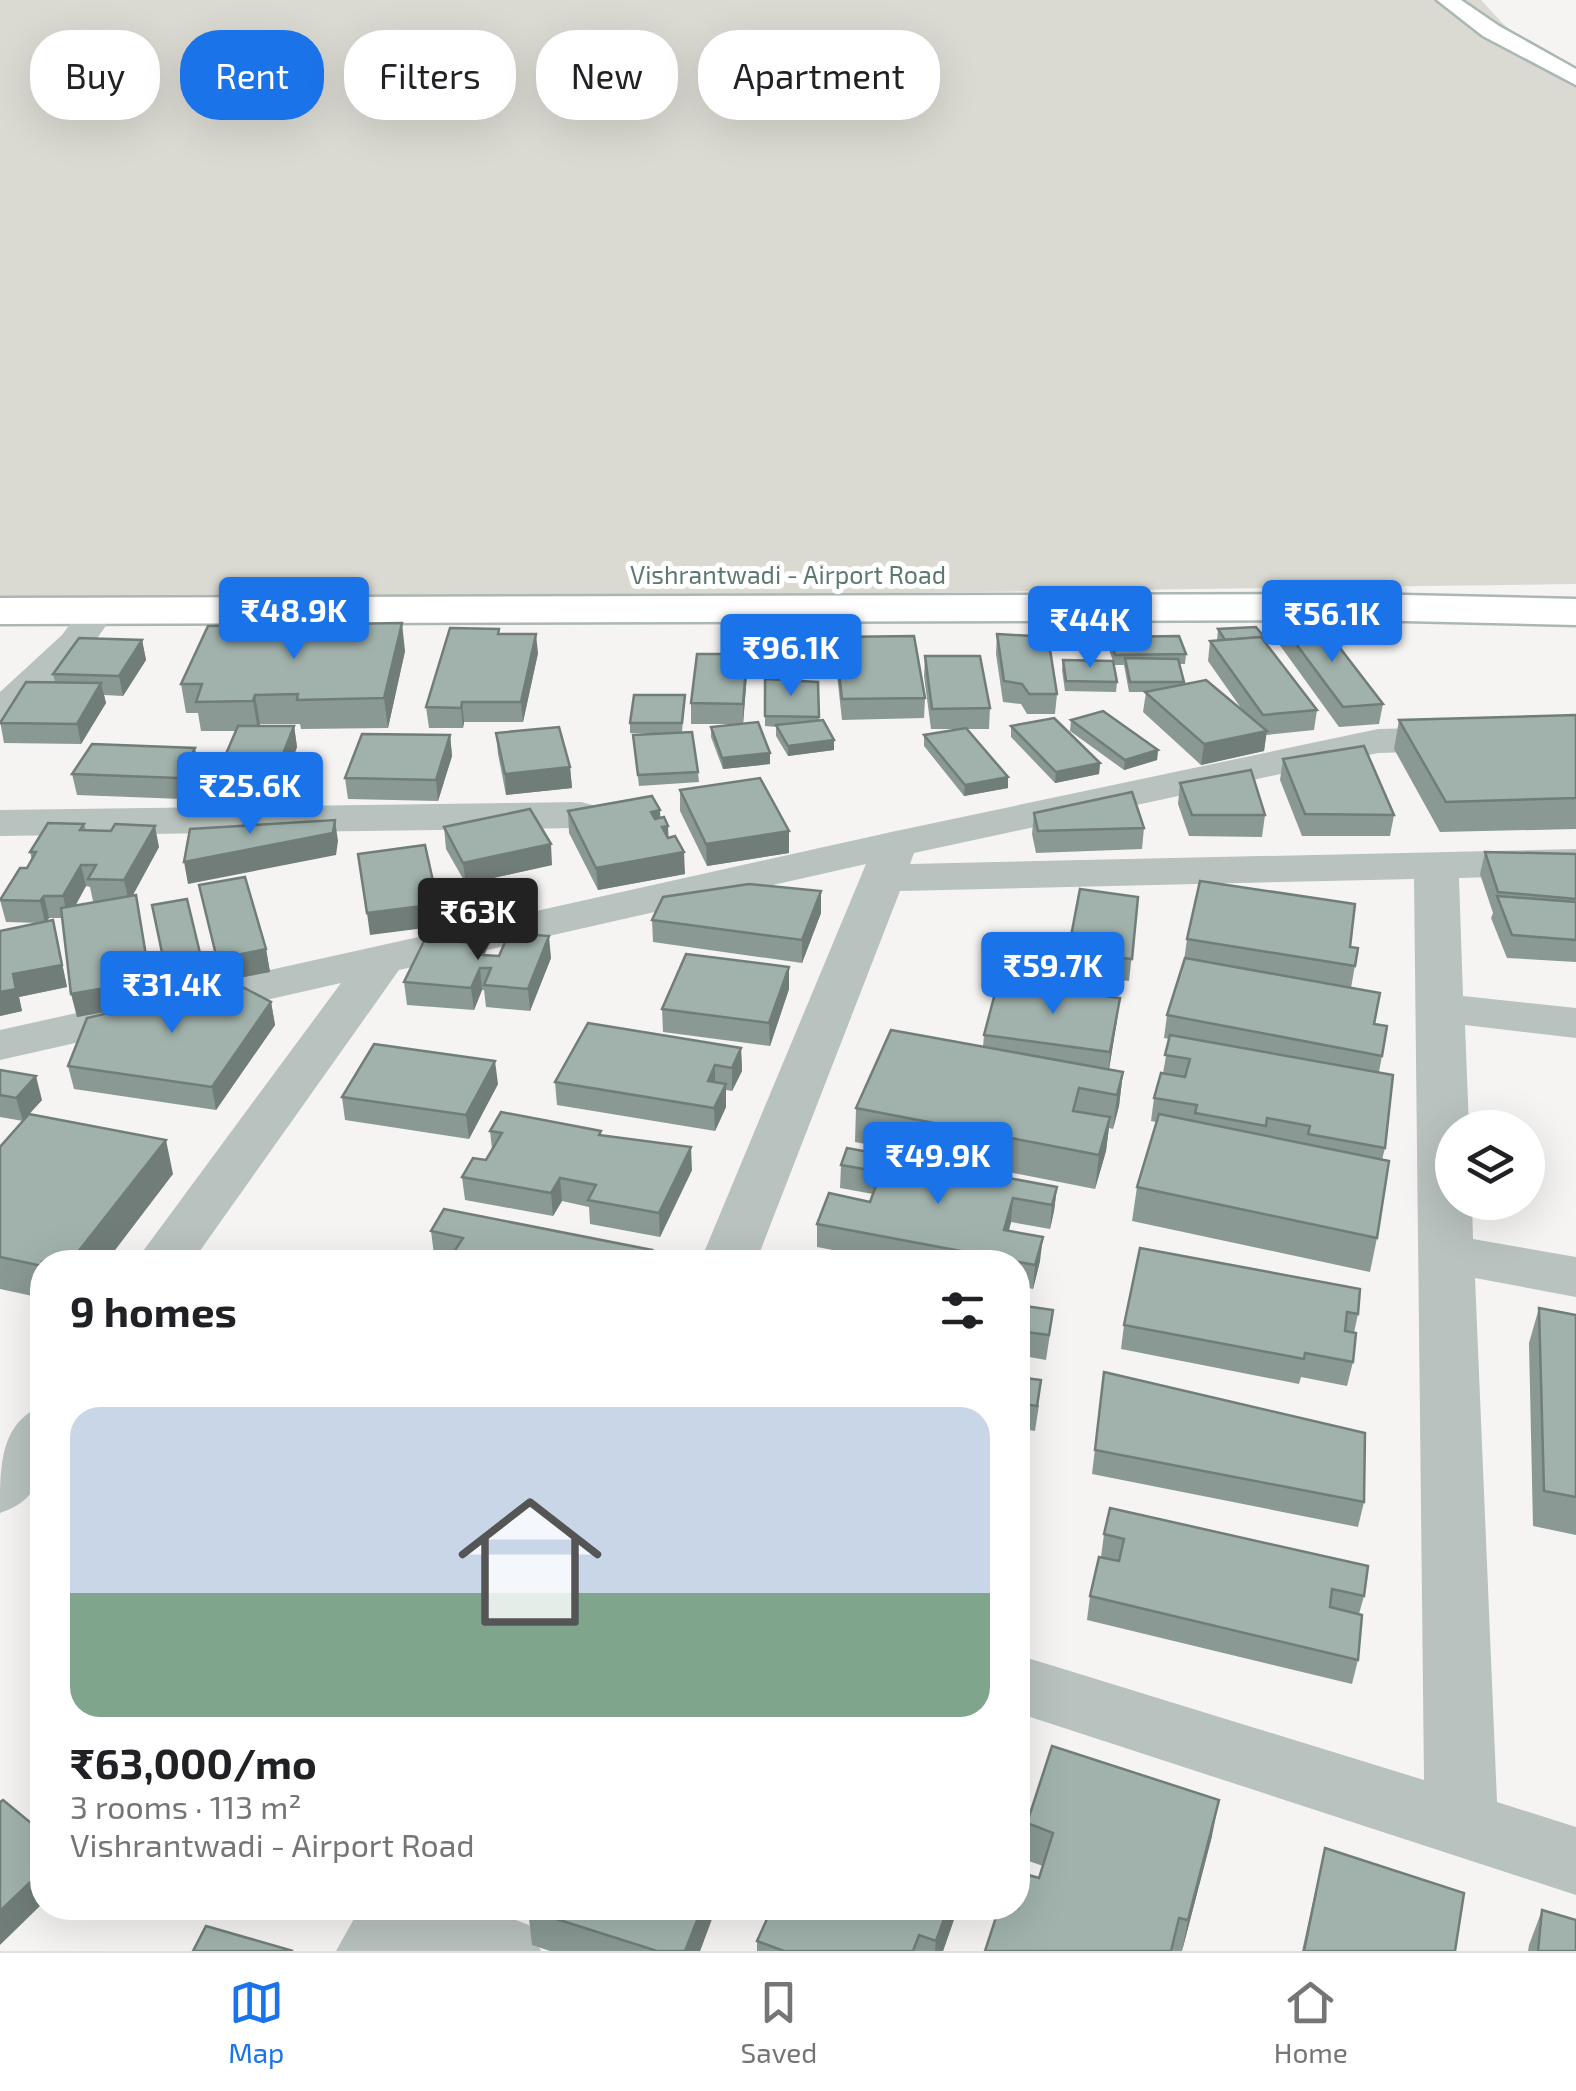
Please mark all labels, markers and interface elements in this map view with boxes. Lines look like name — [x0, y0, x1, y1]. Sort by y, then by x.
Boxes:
chip: Buy — [30, 30, 160, 120]
chip: Rent — [180, 30, 324, 120]
chip: Filters — [344, 30, 516, 120]
chip: New — [536, 30, 678, 120]
chip: Apartment — [698, 30, 940, 120]
street label: Vishrantwadi - Airport Road — [630, 559, 946, 589]
pin: ₹48.9K — [213, 577, 375, 662]
pin: ₹56.1K — [1251, 580, 1413, 665]
pin: ₹44K — [1031, 586, 1149, 671]
text: ₹48.9K — [241, 590, 347, 628]
text: ₹56.1K — [1284, 593, 1380, 631]
text: ₹44K — [1050, 599, 1130, 637]
pin: ₹96.1K — [710, 614, 872, 699]
text: ₹96.1K — [742, 627, 840, 665]
pin: ₹25.6K — [169, 752, 331, 837]
text: ₹25.6K — [199, 765, 301, 803]
pin: ₹63K — [419, 878, 537, 963]
text: ₹63K — [440, 891, 516, 929]
pin: ₹59.7K — [972, 932, 1134, 1017]
text: ₹59.7K — [1003, 945, 1103, 983]
pin: ₹31.4K — [91, 951, 253, 1036]
text: ₹31.4K — [122, 964, 222, 1002]
map controls — [1435, 1110, 1545, 1220]
button: layers — [1435, 1110, 1545, 1220]
pin: ₹49.9K — [857, 1122, 1019, 1207]
text: ₹49.9K — [885, 1135, 991, 1173]
icon: filters — [935, 1283, 990, 1338]
text: 9 homes — [70, 1285, 237, 1335]
icon: home — [440, 1472, 620, 1652]
text: ₹63,000/mo — [70, 1737, 317, 1787]
text: 3 rooms · 113 m² — [70, 1787, 302, 1825]
text: Vishrantwadi - Airport Road — [70, 1825, 475, 1863]
tab: Map — [228, 1975, 284, 2069]
tab: Saved — [741, 1975, 817, 2069]
tab: Home — [1274, 1975, 1348, 2069]

